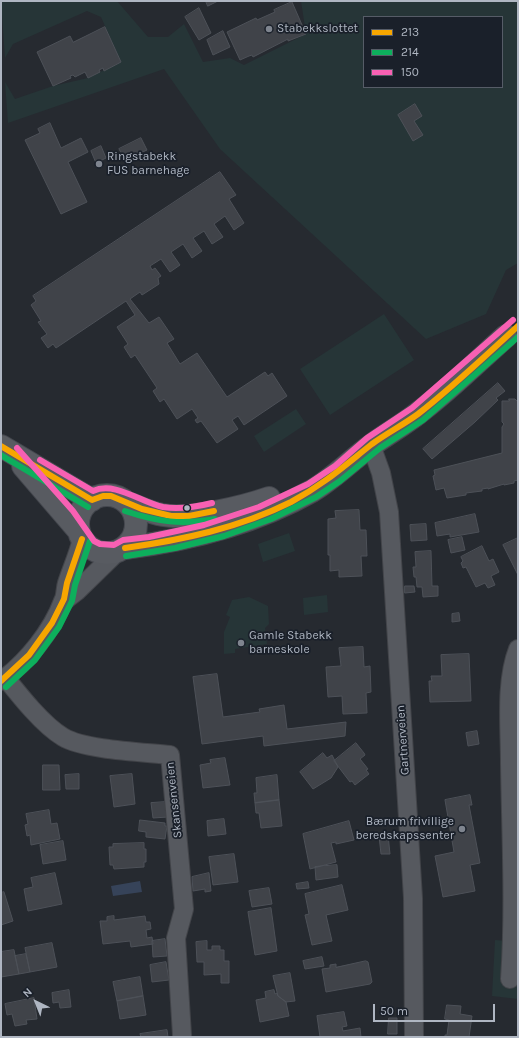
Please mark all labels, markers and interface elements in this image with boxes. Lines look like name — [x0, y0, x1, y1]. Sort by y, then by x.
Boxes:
legend — [363, 16, 503, 88]
place label: Stabekkslottet — [277, 22, 358, 36]
marker: Stabekkslottet — [264, 24, 274, 34]
text: 213 — [401, 25, 419, 39]
text: 214 — [401, 45, 419, 59]
text: 150 — [401, 65, 419, 79]
place label: Ringstabekk FUS barnehage — [107, 150, 189, 178]
marker: Ringstabekk FUS barnehage — [94, 159, 104, 169]
unlabelled marker — [182, 503, 192, 513]
place label: Gamle Stabekk barneskole — [249, 629, 332, 657]
marker: Gamle Stabekk barneskole — [236, 638, 246, 648]
street label: Gartnerveien — [393, 705, 413, 775]
street label: Skansenveien — [163, 761, 185, 839]
place label: Bærum frivillige beredskapssenter — [355, 815, 454, 843]
marker: Bærum frivillige beredskapssenter — [457, 824, 467, 834]
north arrow — [16, 982, 56, 1022]
text: N — [20, 985, 35, 1000]
scale bar — [375, 996, 497, 1022]
text: 50 m — [380, 1004, 408, 1018]

